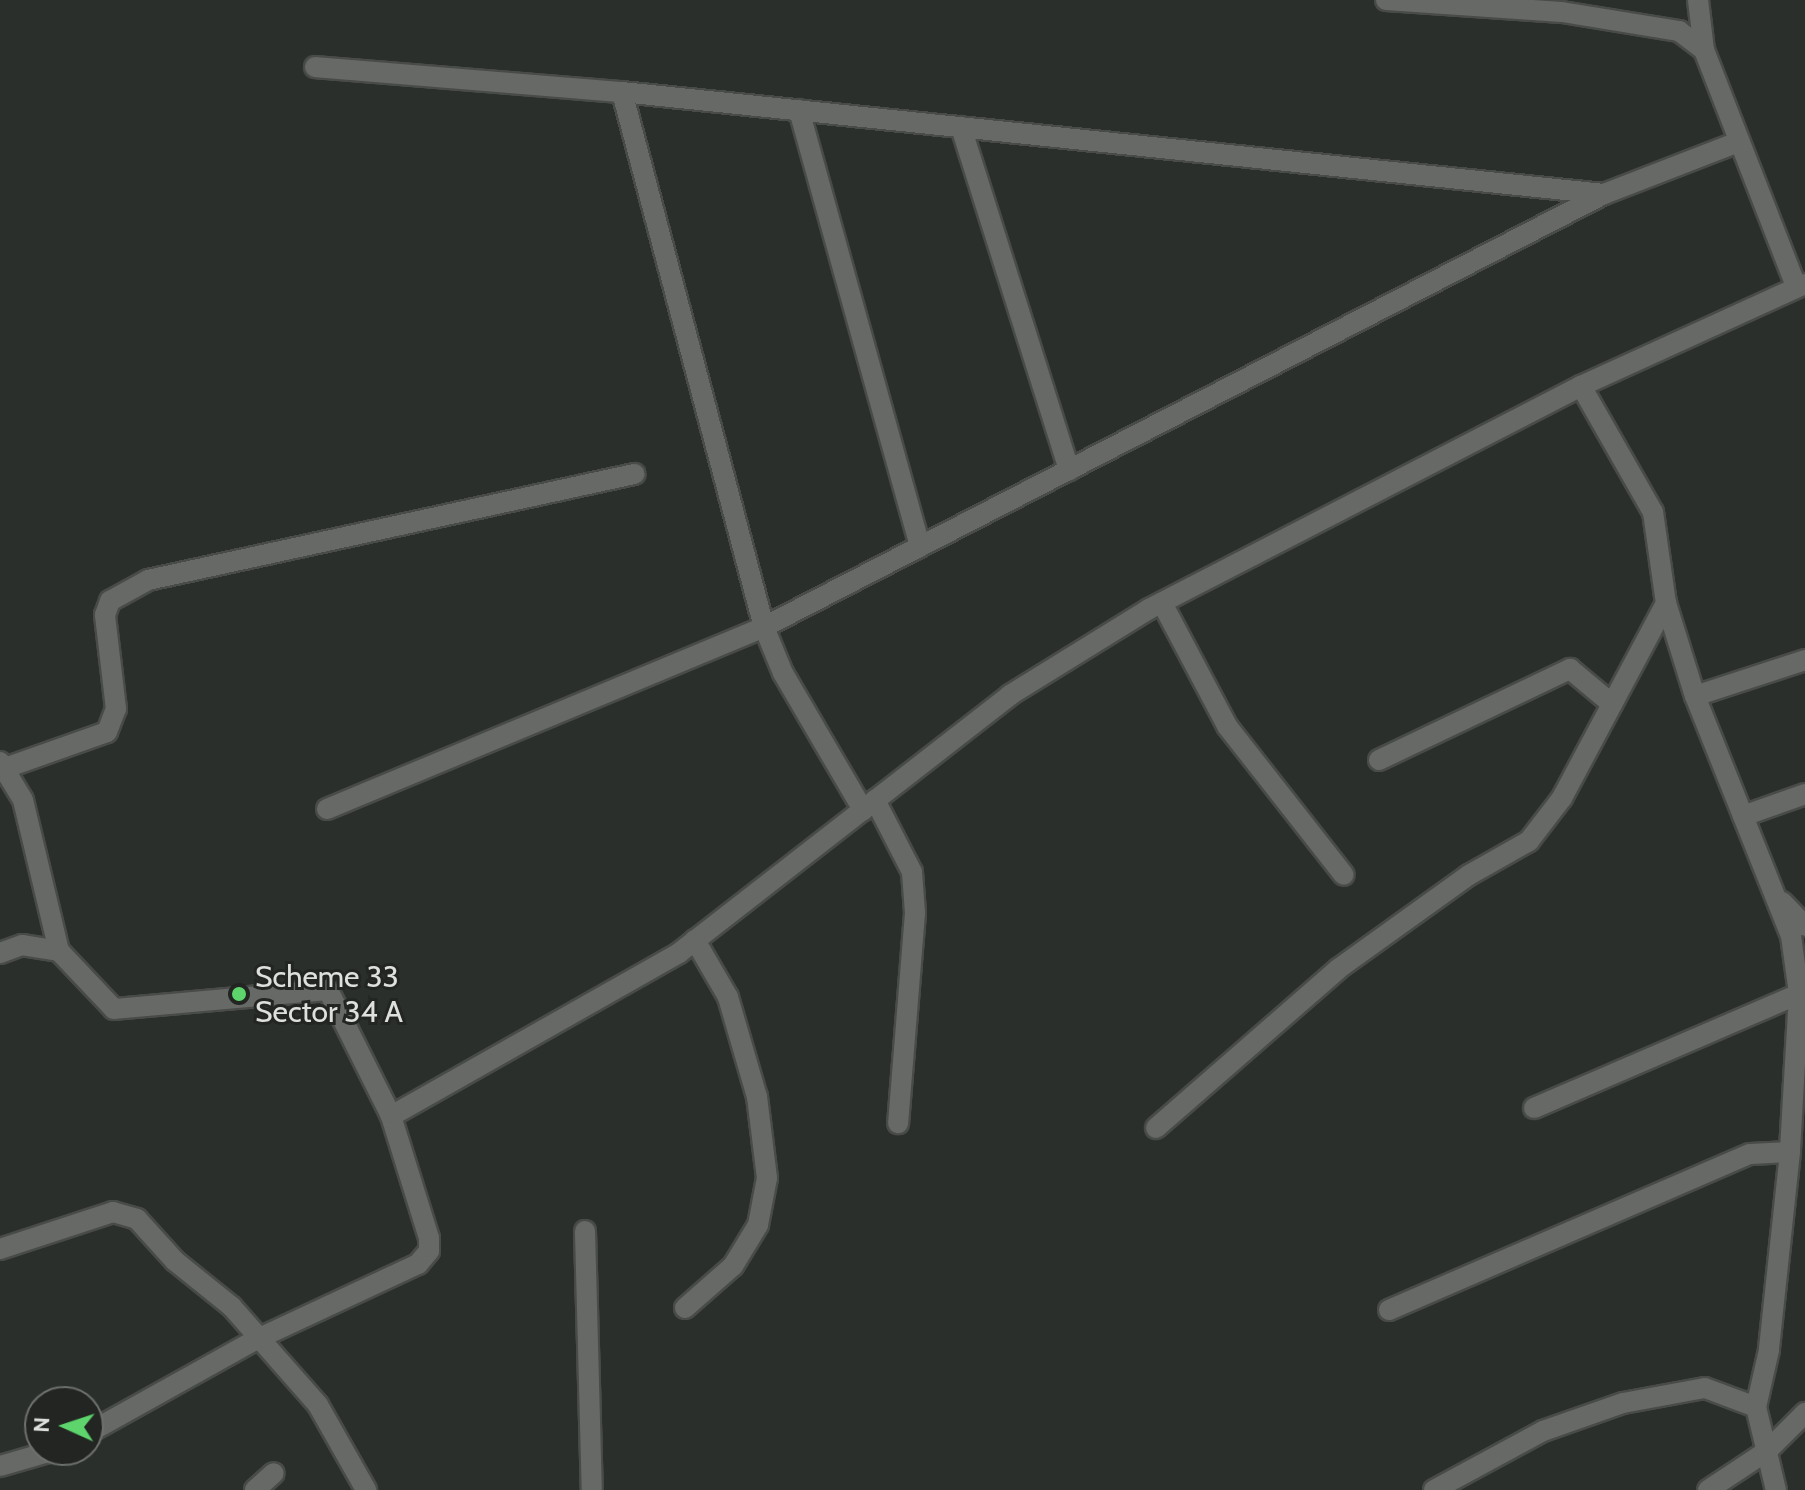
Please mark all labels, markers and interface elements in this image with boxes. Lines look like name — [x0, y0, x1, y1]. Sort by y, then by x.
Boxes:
place label: Scheme 33 Sector 34 A — [255, 959, 403, 1030]
marker: Scheme 33 Sector 34 A — [230, 985, 248, 1003]
north arrow — [24, 1386, 104, 1466]
text: N — [28, 1416, 55, 1433]

